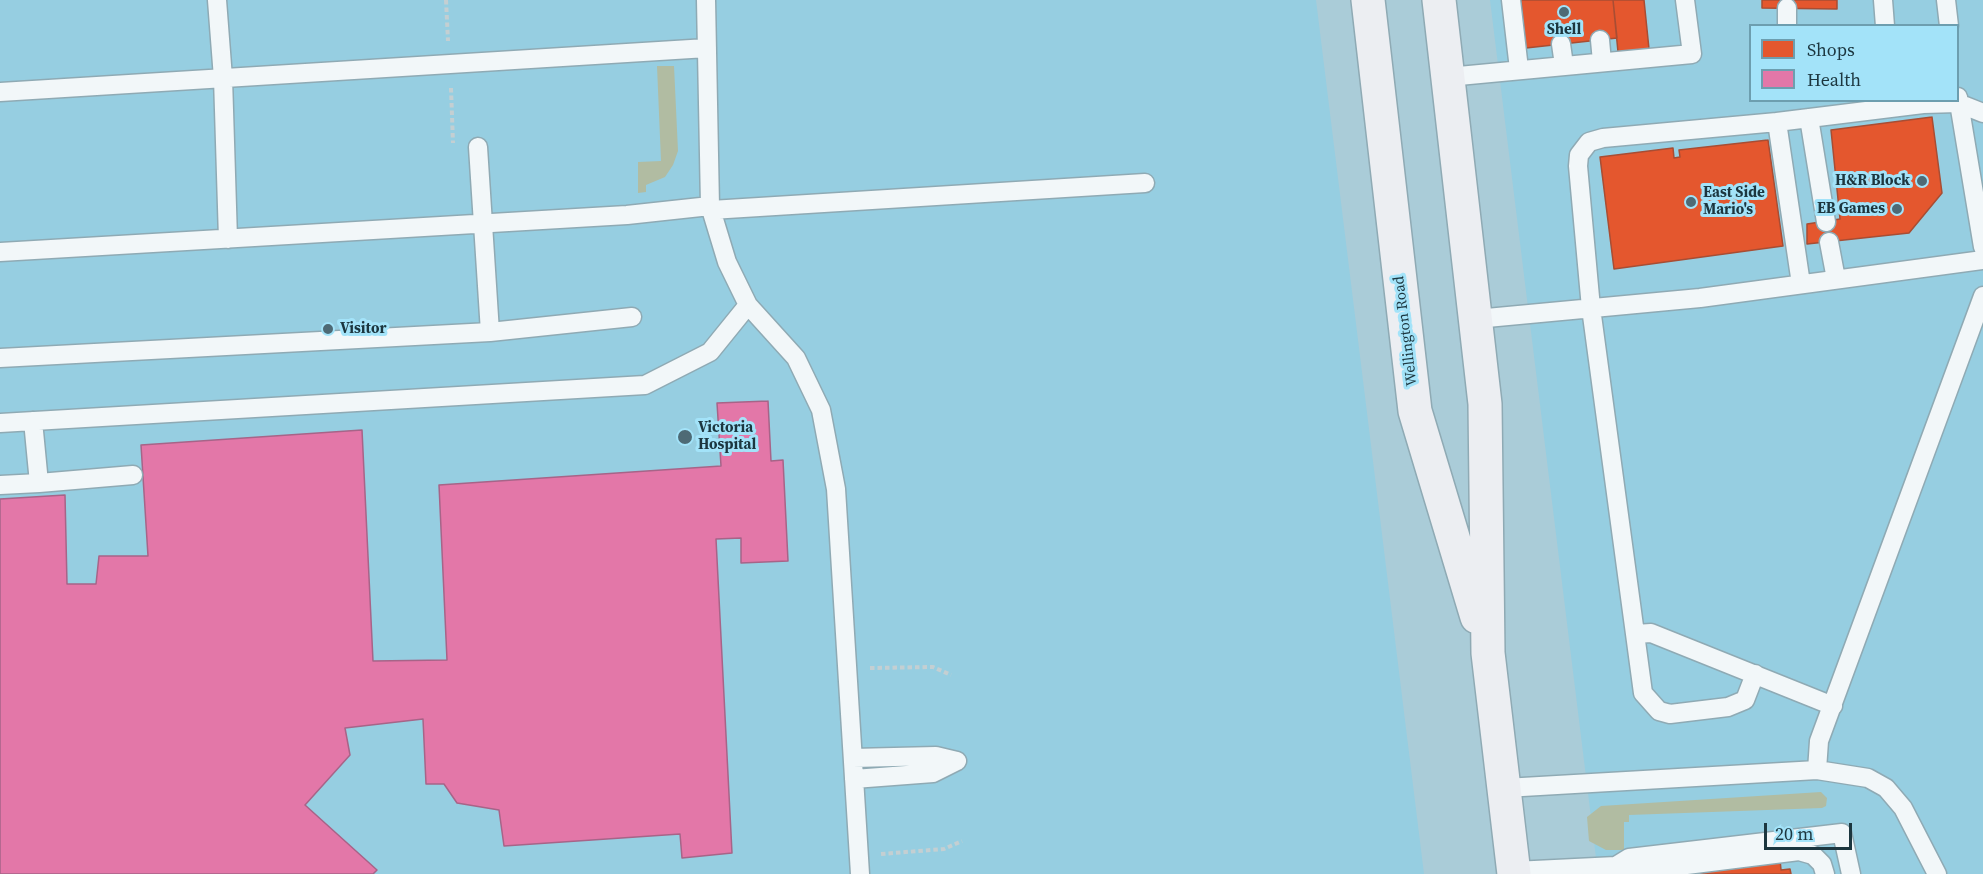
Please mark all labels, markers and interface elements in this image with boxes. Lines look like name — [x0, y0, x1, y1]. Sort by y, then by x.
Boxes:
marker: Shell — [1557, 5, 1571, 19]
place label: Shell — [1547, 21, 1581, 39]
legend — [1749, 24, 1959, 102]
text: Shops — [1807, 37, 1855, 62]
text: Health — [1807, 67, 1861, 92]
place label: H&R Block — [1835, 172, 1910, 190]
marker: H&R Block — [1915, 174, 1929, 188]
place label: East Side Mario's — [1703, 184, 1765, 219]
marker: East Side Mario's — [1684, 195, 1698, 209]
place label: EB Games — [1817, 200, 1885, 218]
marker: EB Games — [1890, 202, 1904, 216]
street label: Wellington Road — [1390, 275, 1422, 387]
place label: Visitor — [340, 320, 386, 338]
marker: Visitor — [321, 322, 335, 336]
place label: Victoria Hospital — [698, 419, 756, 454]
marker: Victoria Hospital — [676, 428, 694, 446]
scale bar — [1767, 811, 1856, 849]
text: 20 m — [1775, 821, 1813, 846]

